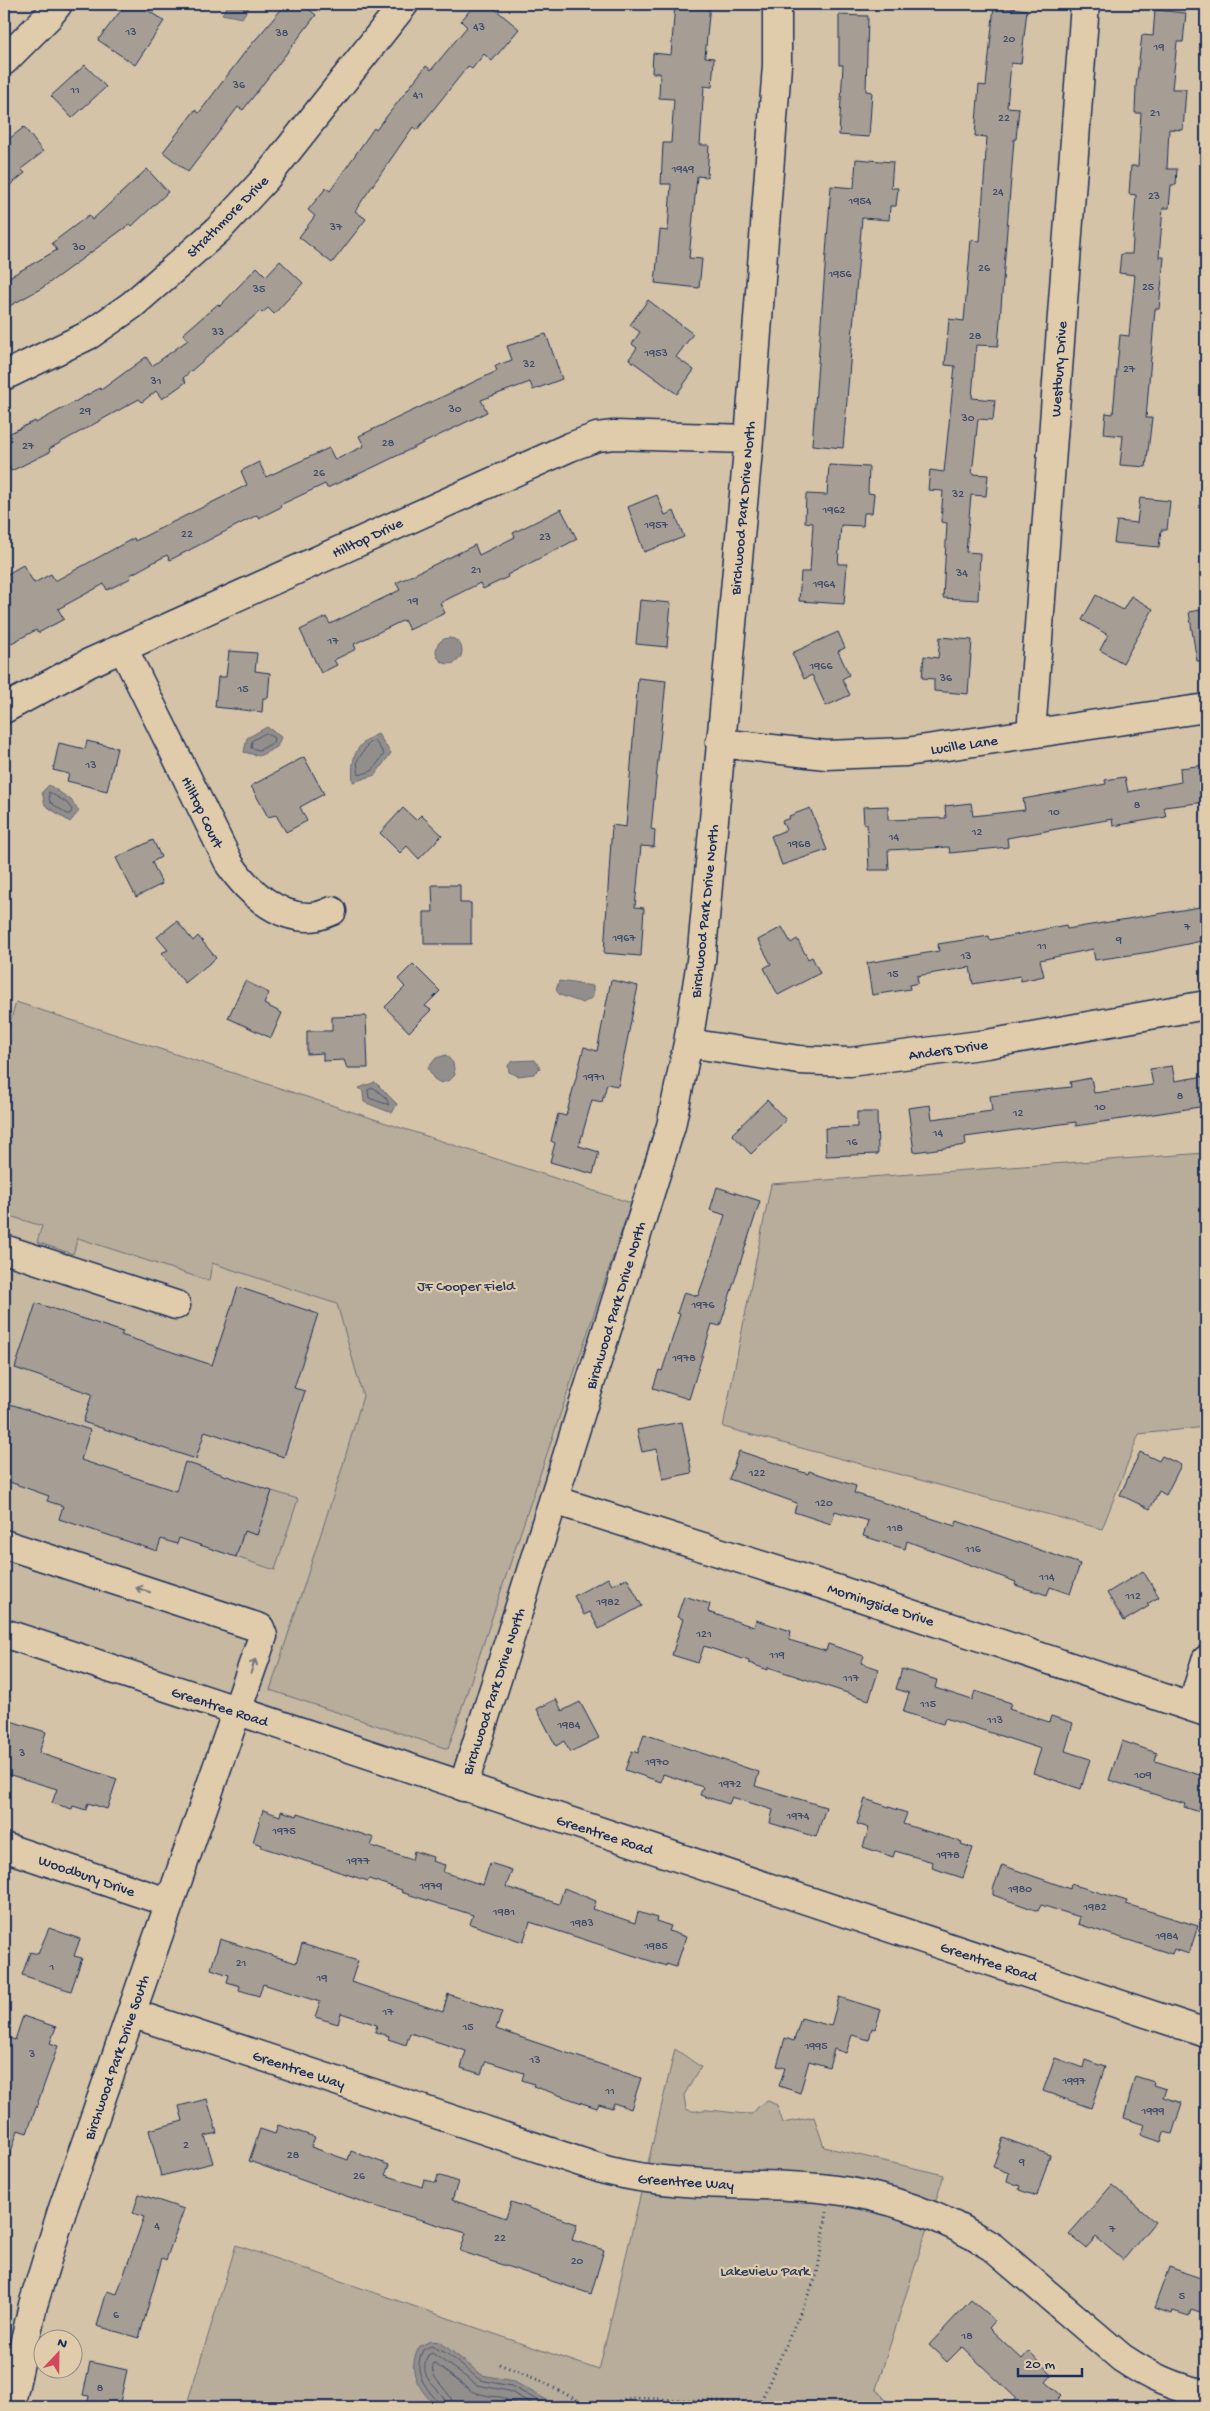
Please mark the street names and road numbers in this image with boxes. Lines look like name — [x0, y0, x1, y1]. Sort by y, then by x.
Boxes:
street label: Strathmore Drive — [184, 172, 273, 262]
street label: Westbury Drive — [1048, 320, 1072, 418]
street label: Birchwood Park Drive North — [727, 421, 761, 597]
street label: Hilltop Drive — [330, 514, 406, 563]
street label: Lucille Lane — [930, 732, 999, 760]
street label: Hilltop Court — [176, 774, 227, 853]
street label: Birchwood Park Drive North — [688, 824, 724, 1000]
street label: Anders Drive — [908, 1036, 989, 1065]
street label: Birchwood Park Drive North — [583, 1220, 651, 1393]
street label: Morningside Drive — [825, 1580, 936, 1632]
street label: Birchwood Park Drive North — [459, 1606, 530, 1778]
street label: Greentree Road — [169, 1684, 271, 1732]
street label: Greentree Road — [554, 1812, 656, 1860]
street label: Woodbury Drive — [36, 1852, 137, 1902]
street label: Greentree Road — [938, 1939, 1040, 1987]
street label: Birchwood Park Drive South — [81, 1973, 155, 2143]
street label: Greentree Way — [250, 2047, 348, 2095]
street label: Greentree Way — [637, 2171, 735, 2195]

